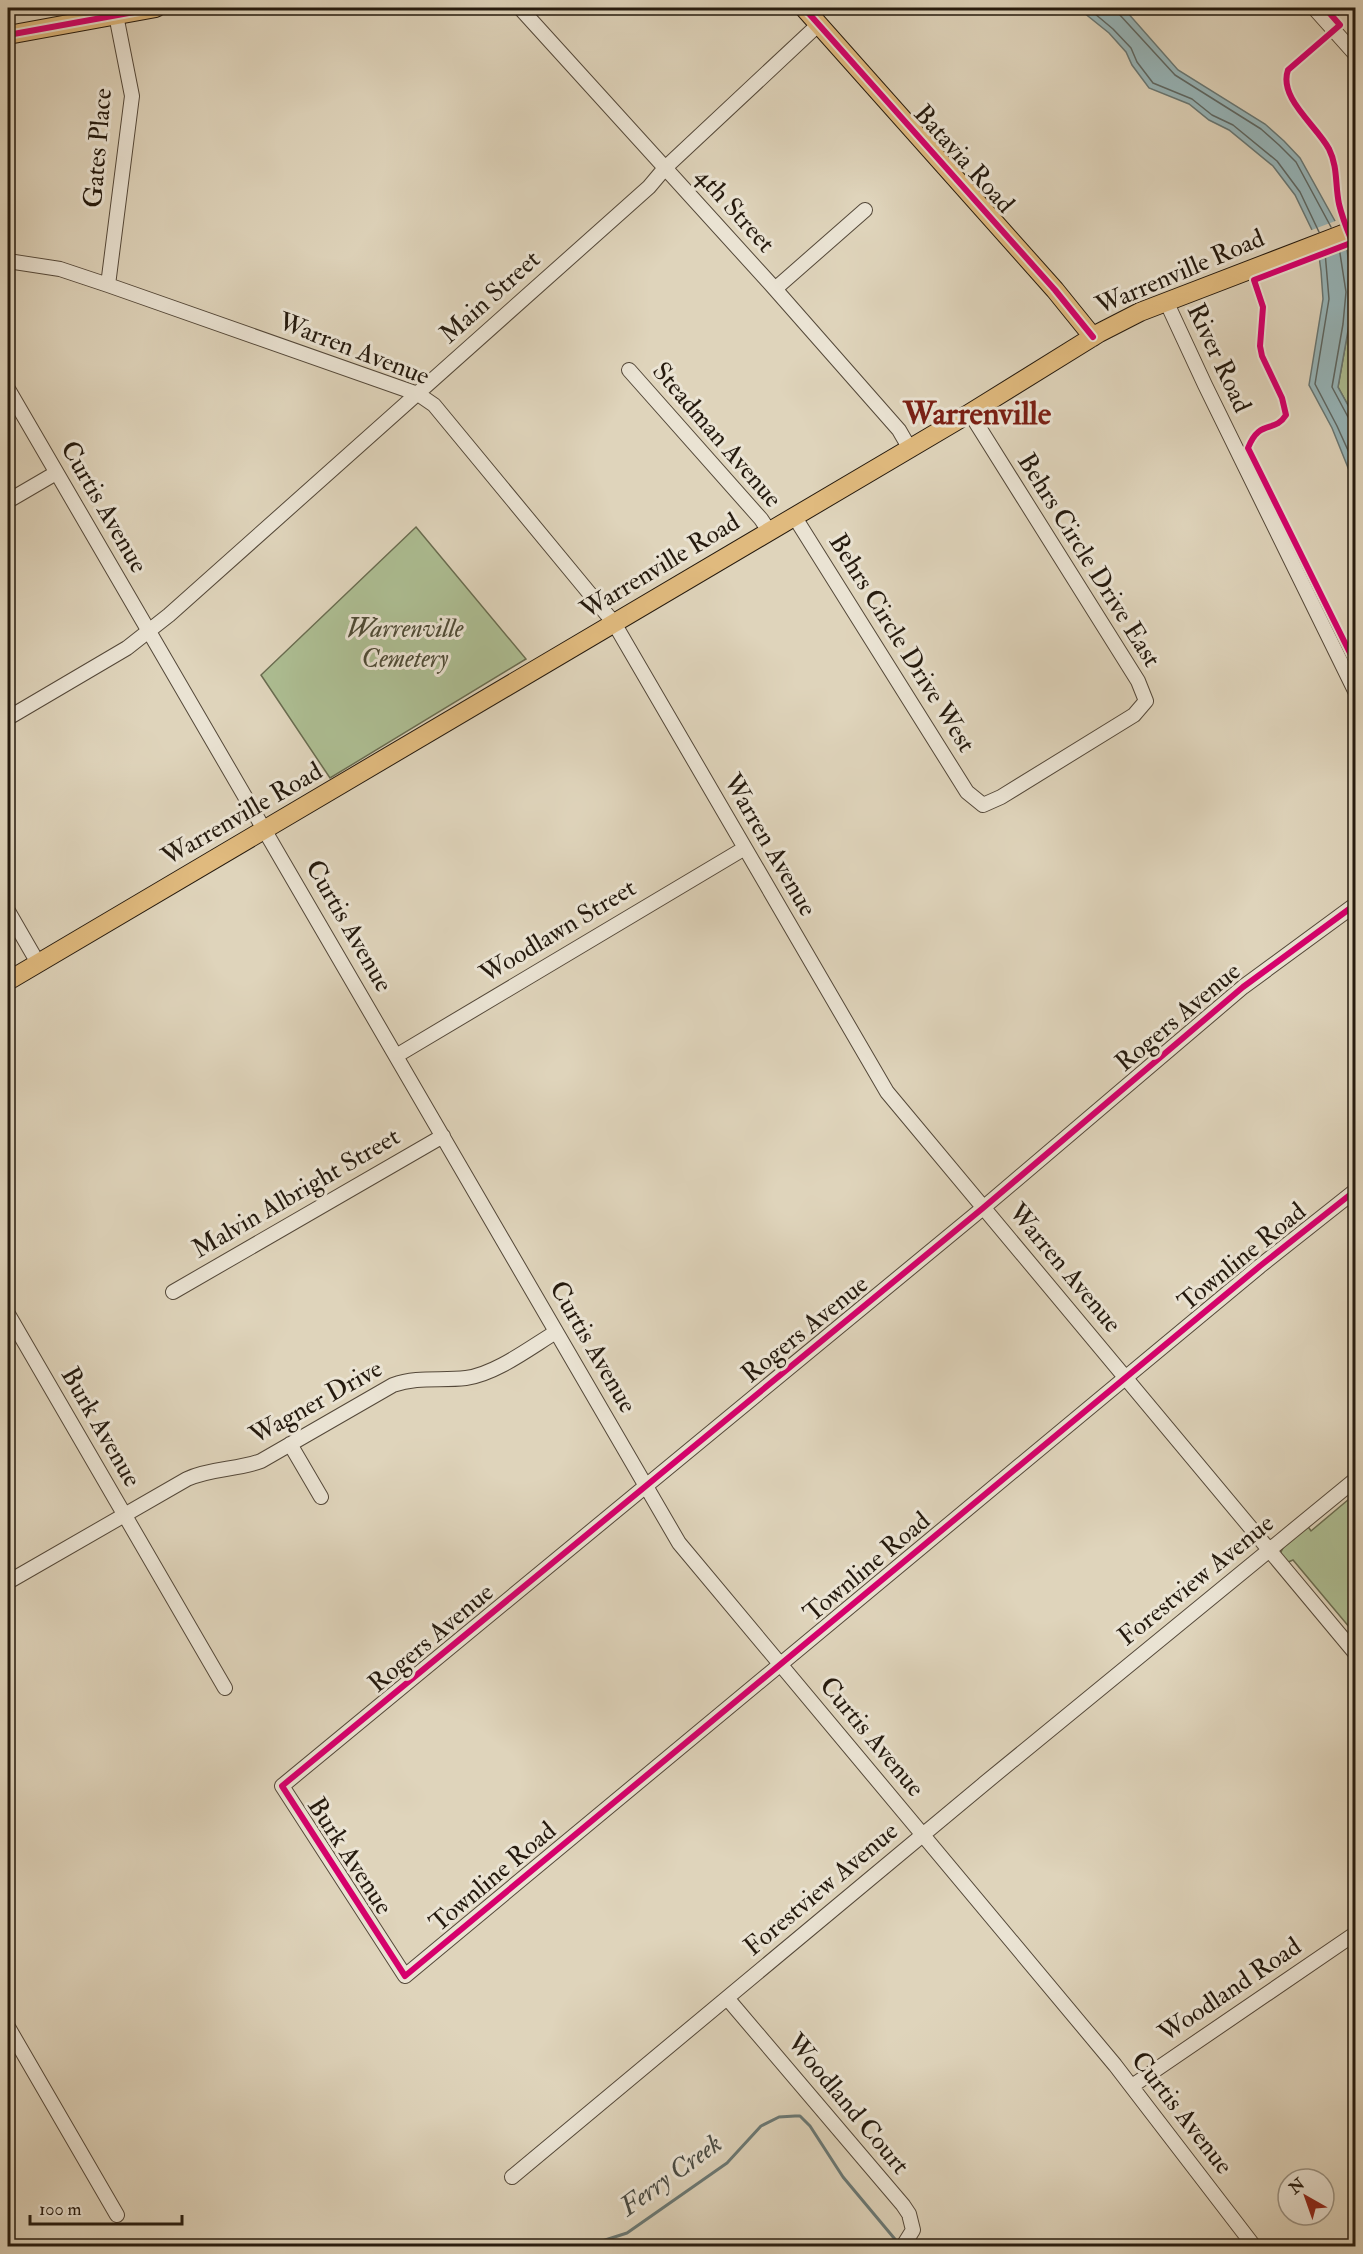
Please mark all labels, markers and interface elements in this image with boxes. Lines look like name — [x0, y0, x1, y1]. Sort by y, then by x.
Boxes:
street label: Gates Place — [77, 87, 119, 209]
street label: Batavia Road — [907, 98, 1021, 220]
street label: 4th Street — [688, 161, 782, 259]
street label: Warrenville Road — [1090, 222, 1269, 322]
street label: Main Street — [433, 244, 547, 350]
street label: River Road — [1180, 298, 1258, 418]
street label: Warren Avenue — [273, 305, 434, 393]
street label: Steadman Avenue — [645, 356, 789, 514]
district label: Warrenville — [902, 394, 1052, 434]
street label: Curtis Avenue — [53, 435, 155, 579]
street label: Behrs Circle Drive East — [1010, 447, 1168, 673]
street label: Warrenville Road — [574, 506, 746, 627]
street label: Behrs Circle Drive West — [822, 528, 982, 758]
park label: Warrenville Cemetery — [346, 613, 464, 675]
street label: Warrenville Road — [155, 755, 328, 873]
street label: Warren Avenue — [716, 767, 824, 922]
street label: Curtis Avenue — [298, 854, 400, 998]
street label: Woodlawn Street — [473, 872, 642, 991]
street label: Rogers Avenue — [1109, 955, 1247, 1079]
street label: Malvin Albright Street — [186, 1121, 406, 1265]
street label: Warren Avenue — [1001, 1196, 1128, 1339]
street label: Townline Road — [1172, 1196, 1313, 1318]
street label: Rogers Avenue — [735, 1268, 875, 1390]
street label: Curtis Avenue — [542, 1275, 644, 1419]
street label: Wagner Drive — [243, 1352, 388, 1452]
street label: Burk Avenue — [54, 1361, 148, 1493]
street label: Townline Road — [797, 1505, 937, 1629]
street label: Forestview Avenue — [1111, 1507, 1281, 1653]
street label: Rogers Avenue — [362, 1576, 500, 1700]
street label: Curtis Avenue — [813, 1670, 932, 1804]
street label: Burk Avenue — [300, 1791, 400, 1921]
street label: Townline Road — [423, 1815, 563, 1939]
street label: Forestview Avenue — [737, 1815, 905, 1963]
street label: Woodland Road — [1152, 1930, 1308, 2050]
street label: Woodland Court — [779, 2026, 916, 2181]
street label: Curtis Avenue — [1124, 2045, 1240, 2181]
water label: Ferry Creek — [612, 2127, 729, 2224]
north arrow — [1276, 2167, 1336, 2227]
text: N — [1284, 2174, 1309, 2199]
scale bar — [30, 2188, 182, 2226]
text: 100 m — [39, 2198, 82, 2221]

